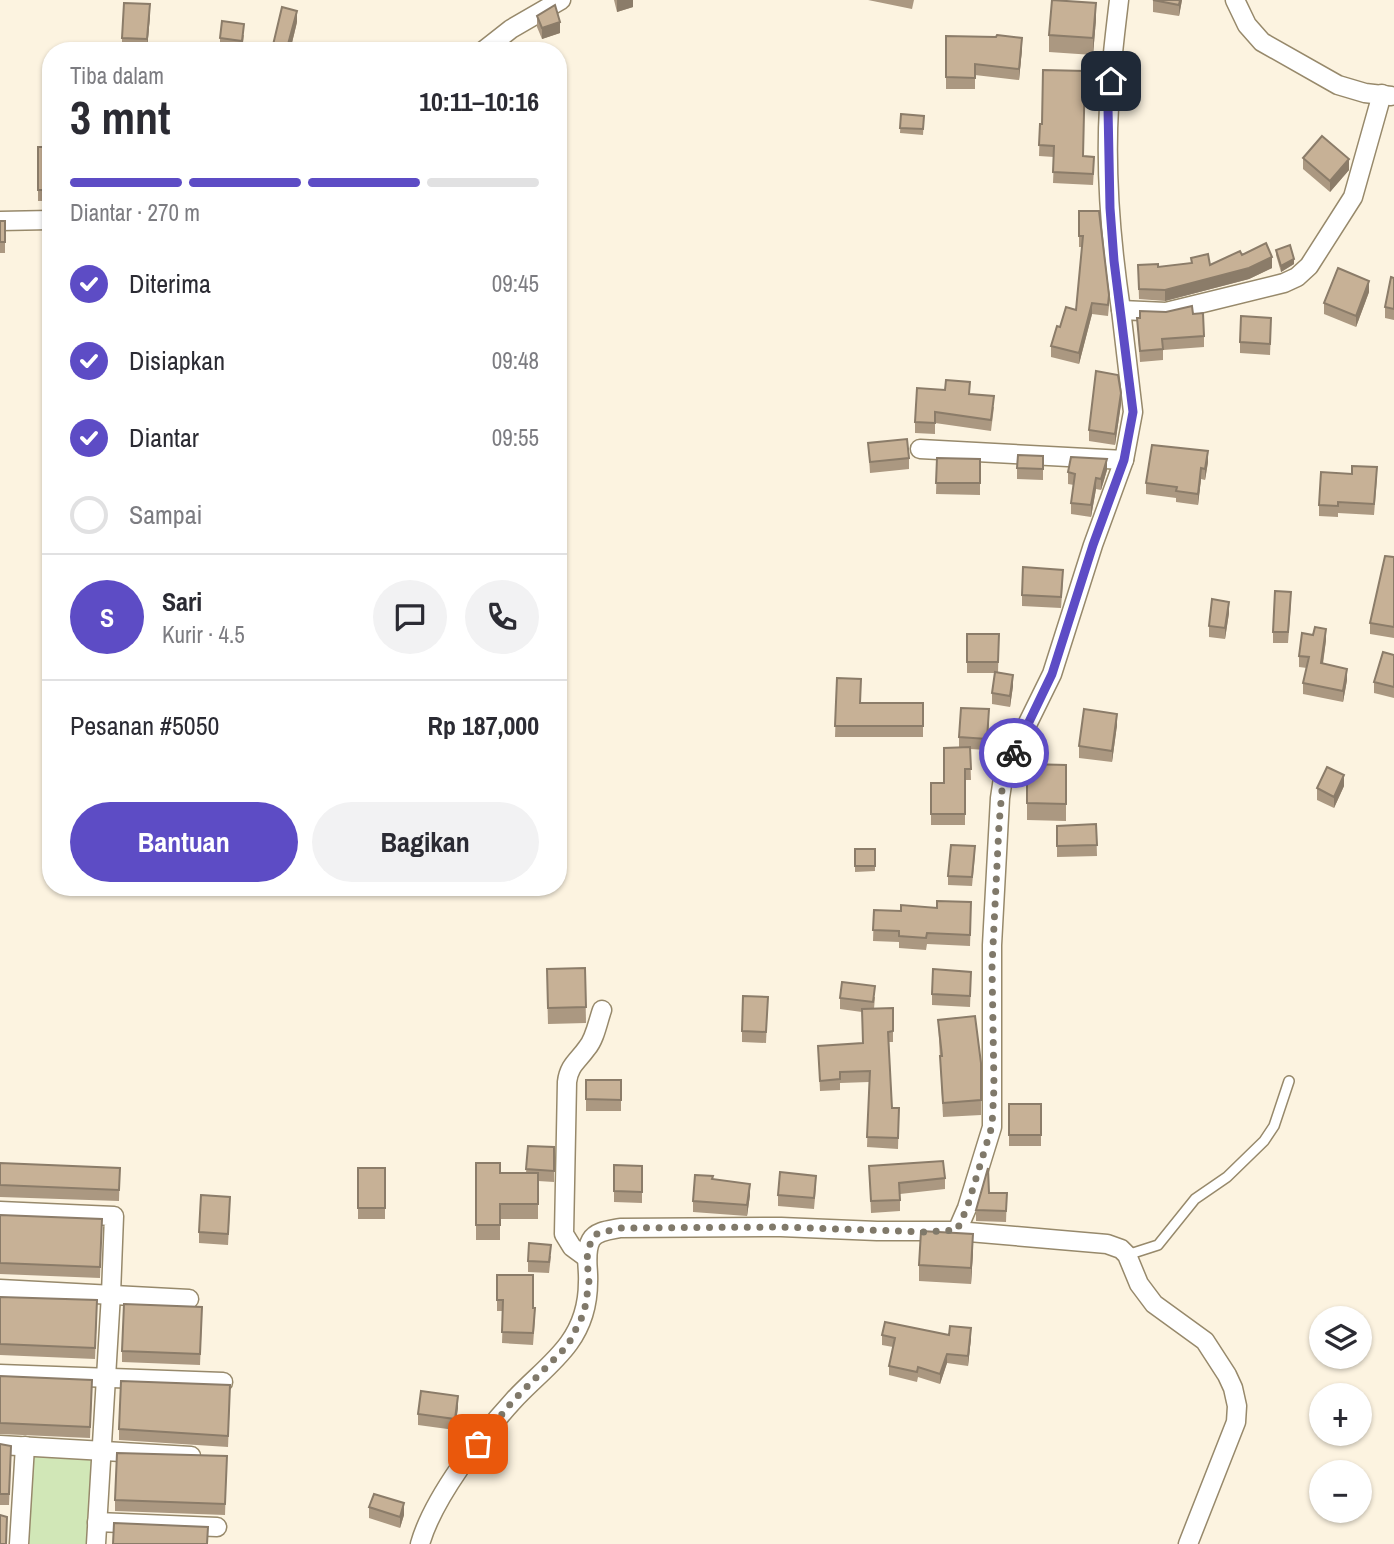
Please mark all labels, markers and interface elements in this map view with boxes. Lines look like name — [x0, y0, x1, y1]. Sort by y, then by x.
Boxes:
pin — [1081, 51, 1141, 111]
text: Tiba dalam — [70, 60, 164, 91]
icon: home — [1092, 62, 1130, 100]
text: 10:11–10:16 — [419, 84, 539, 119]
text: 3 mnt — [70, 86, 171, 148]
text: Diantar · 270 m — [70, 197, 200, 228]
icon: check — [70, 265, 108, 303]
text: Diterima — [129, 266, 211, 301]
text: 09:45 — [492, 268, 539, 299]
icon: check — [70, 342, 108, 380]
text: Disiapkan — [129, 343, 225, 378]
text: 09:48 — [492, 345, 539, 376]
icon: check — [70, 419, 108, 457]
text: Diantar — [129, 420, 199, 455]
text: 09:55 — [492, 422, 539, 453]
text: Sampai — [129, 497, 202, 532]
button: chat — [373, 580, 447, 654]
button: phone — [465, 580, 539, 654]
text: Sari — [162, 584, 202, 619]
text: S — [100, 600, 114, 635]
text: Kurir · 4.5 — [162, 619, 245, 650]
text: Pesanan #5050 — [70, 708, 219, 743]
text: Rp 187,000 — [428, 708, 539, 743]
courier — [979, 718, 1049, 788]
icon: bike — [995, 734, 1033, 772]
button: Bantuan — [70, 802, 298, 882]
button: Bagikan — [312, 802, 539, 882]
map controls — [1309, 1306, 1372, 1523]
button: layers — [1309, 1306, 1372, 1369]
button: + — [1309, 1383, 1372, 1446]
pin — [448, 1414, 508, 1474]
icon: bag — [459, 1425, 497, 1463]
button: − — [1309, 1460, 1372, 1523]

